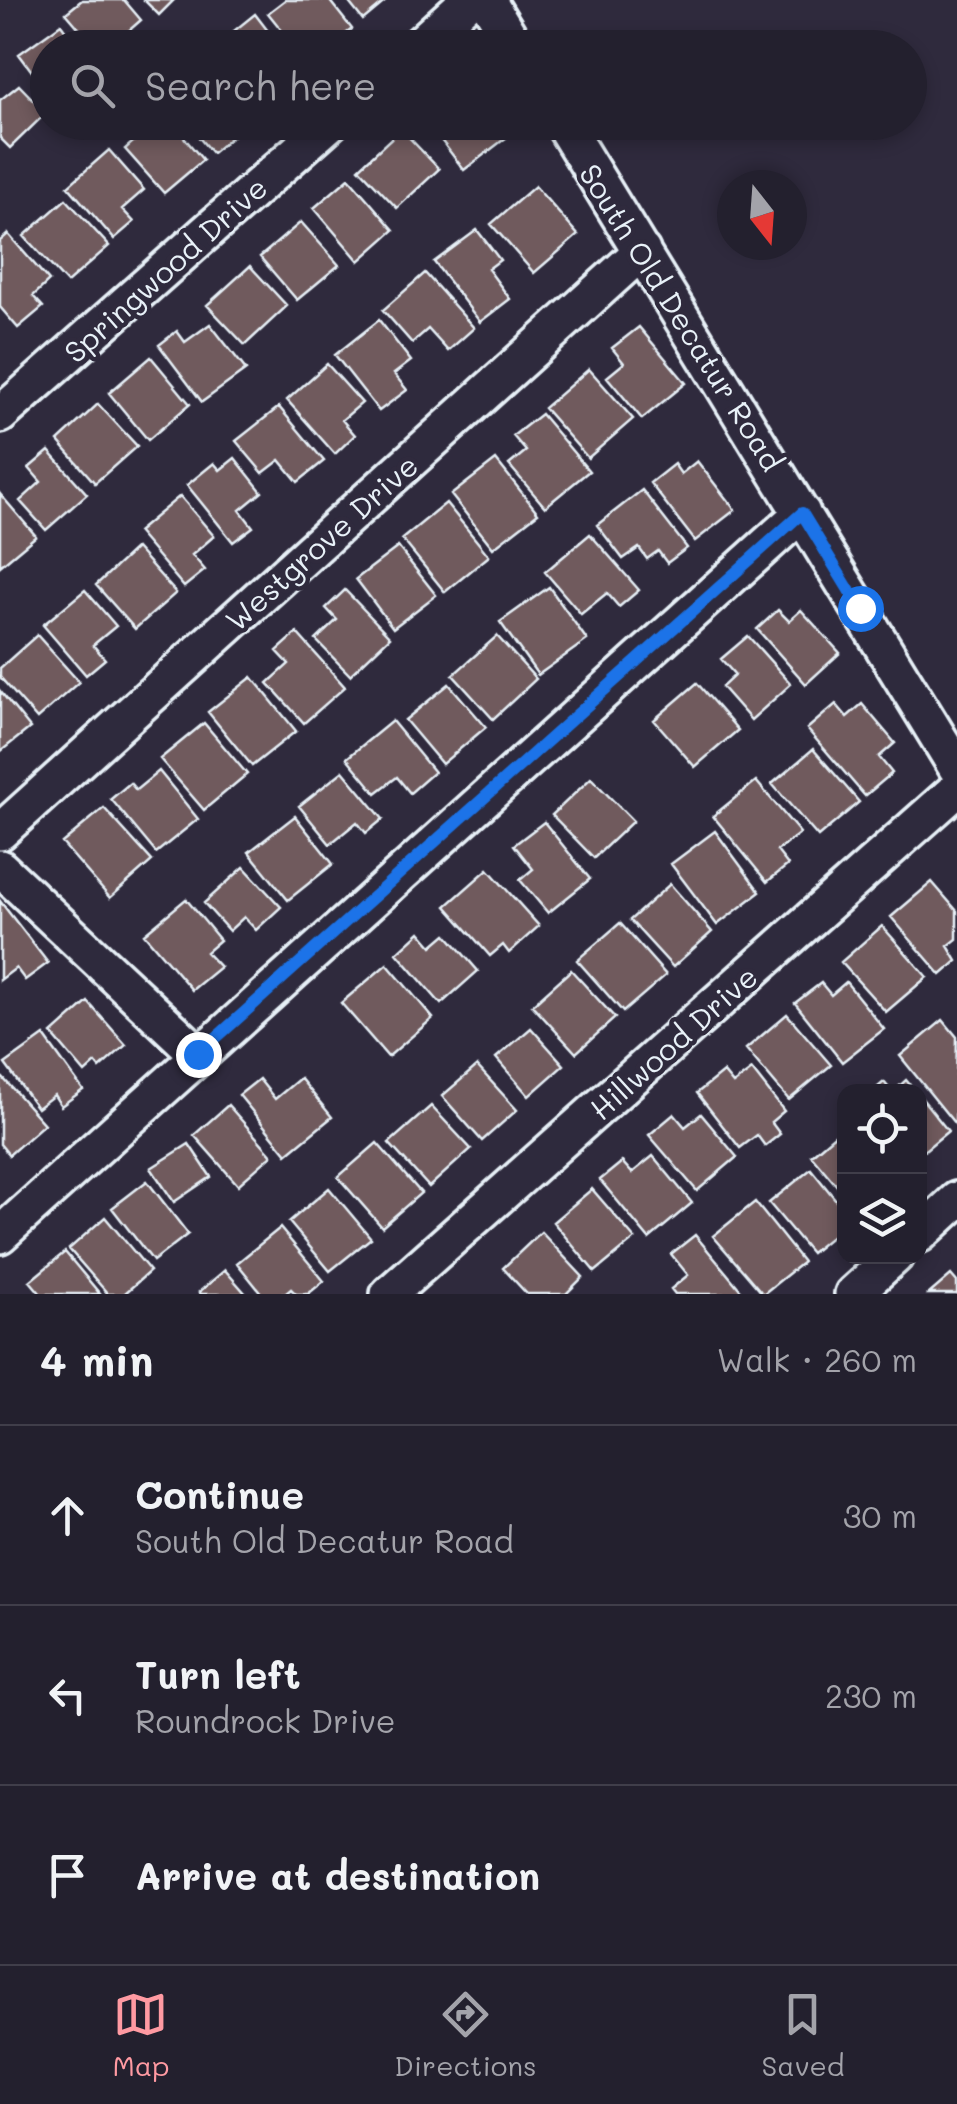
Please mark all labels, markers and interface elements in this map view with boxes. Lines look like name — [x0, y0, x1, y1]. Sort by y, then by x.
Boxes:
search box — [30, 30, 927, 140]
icon: search — [65, 58, 120, 113]
text: Search here — [145, 60, 376, 110]
street label: South Old Decatur Road — [571, 156, 793, 478]
street label: Springwood Drive — [55, 167, 275, 371]
north arrow — [717, 170, 807, 260]
street label: Westgrove Drive — [216, 445, 426, 639]
route start — [838, 586, 884, 632]
street label: Hillwood Drive — [581, 956, 765, 1128]
route end — [176, 1032, 222, 1078]
map controls — [837, 1084, 927, 1264]
button: locate — [837, 1084, 927, 1174]
button: layers — [837, 1174, 927, 1264]
text: 4 min — [40, 1332, 153, 1387]
text: Walk · 260 m — [717, 1338, 917, 1380]
text: Continue — [135, 1469, 304, 1519]
icon: ahead — [40, 1488, 95, 1543]
text: 30 m — [843, 1494, 917, 1536]
text: South Old Decatur Road — [135, 1519, 514, 1561]
text: Turn left — [135, 1649, 301, 1699]
icon: left — [40, 1668, 95, 1723]
text: 230 m — [825, 1674, 917, 1716]
text: Roundrock Drive — [135, 1699, 396, 1741]
icon: arrive — [40, 1848, 95, 1903]
text: Arrive at destination — [135, 1850, 540, 1900]
tab: Map — [112, 1987, 169, 2083]
tab: Directions — [394, 1987, 537, 2083]
tab: Saved — [761, 1987, 845, 2083]

